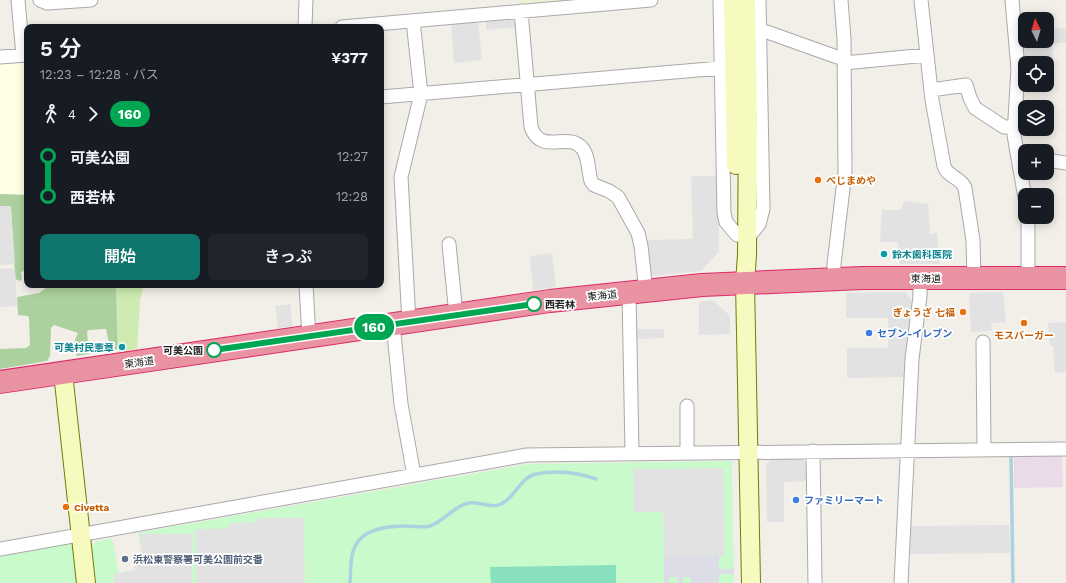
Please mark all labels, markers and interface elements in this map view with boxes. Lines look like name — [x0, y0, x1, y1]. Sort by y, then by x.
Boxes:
north arrow — [1018, 12, 1054, 48]
map controls — [1018, 12, 1054, 224]
text: 5 分 — [40, 36, 82, 61]
text: ¥377 — [331, 49, 368, 67]
button: locate — [1018, 56, 1054, 92]
text: 12:23 – 12:28 · バス — [40, 67, 159, 82]
button: layers — [1018, 100, 1054, 136]
icon: walk — [40, 103, 62, 125]
icon: forward — [82, 103, 104, 125]
text: 160 — [118, 106, 142, 122]
text: 4 — [68, 107, 76, 122]
button: + — [1018, 144, 1054, 180]
text: 可美公園 — [70, 149, 130, 167]
text: 12:27 — [337, 149, 368, 164]
marker: べじまめや — [813, 175, 823, 185]
place label: べじまめや — [826, 175, 876, 186]
button: − — [1018, 188, 1054, 224]
text: 西若林 — [70, 189, 115, 207]
text: 12:28 — [336, 189, 368, 204]
button: 開始 — [40, 234, 200, 280]
button: きっぷ — [208, 234, 368, 280]
marker: 鈴木歯科医院 — [879, 249, 889, 259]
place label: 鈴木歯科医院 — [892, 249, 952, 260]
street label: 東海道 — [911, 273, 941, 284]
street label: 東海道 — [587, 288, 618, 303]
marker: 西若林 — [526, 296, 542, 312]
place label: 西若林 — [545, 299, 575, 310]
place label: ぎょうざ 七福 — [893, 307, 955, 318]
marker: ぎょうざ 七福 — [958, 307, 968, 317]
line badge: 160 — [351, 314, 397, 340]
marker: モスバーガー — [1019, 318, 1029, 328]
text: 160 — [362, 319, 386, 335]
marker: セブン-イレブン — [864, 328, 874, 338]
place label: セブン-イレブン — [877, 328, 952, 339]
place label: モスバーガー — [994, 330, 1054, 341]
place label: 可美村民憲章 — [54, 342, 114, 353]
marker: 可美村民憲章 — [117, 342, 127, 352]
marker: 可美公園 — [206, 342, 222, 358]
place label: 可美公園 — [163, 345, 203, 356]
street label: 東海道 — [123, 355, 155, 370]
marker: ファミリーマート — [791, 495, 801, 505]
place label: ファミリーマート — [804, 495, 884, 506]
marker: Civetta — [61, 502, 71, 512]
place label: Civetta — [74, 502, 109, 513]
marker: 浜松東警察署可美公園前交番 — [120, 554, 130, 564]
place label: 浜松東警察署可美公園前交番 — [133, 554, 263, 565]

